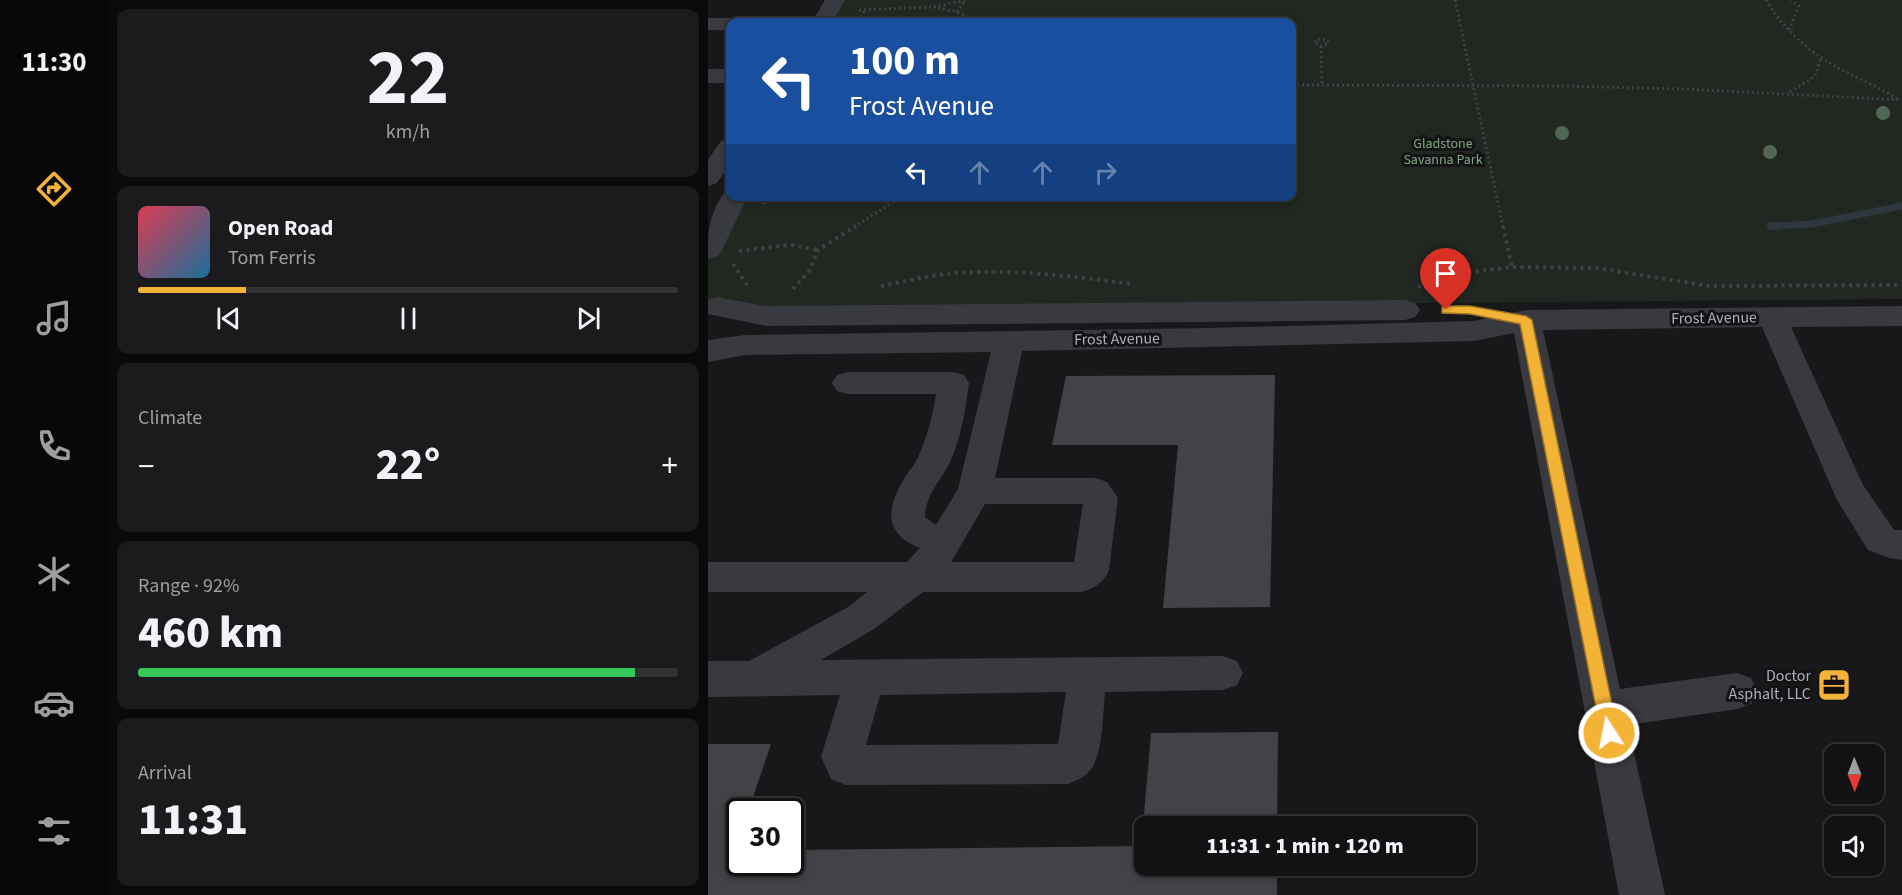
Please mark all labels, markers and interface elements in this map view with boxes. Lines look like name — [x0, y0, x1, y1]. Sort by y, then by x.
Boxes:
text: 22 — [367, 23, 449, 134]
text: 100 m — [849, 31, 960, 91]
icon: left — [750, 42, 828, 120]
text: 11:30 — [21, 43, 87, 82]
text: Frost Avenue — [849, 87, 994, 126]
text: km/h — [386, 118, 430, 146]
park label: Gladstone Savanna Park — [1403, 134, 1483, 170]
icon: left — [900, 156, 933, 189]
icon: ahead — [963, 156, 996, 189]
icon: ahead — [1026, 156, 1059, 189]
icon: right — [1089, 156, 1122, 189]
icon: directions — [33, 168, 75, 210]
text: Open Road — [228, 212, 333, 244]
text: Tom Ferris — [228, 244, 316, 272]
pin — [1420, 248, 1471, 310]
icon: arrive — [1429, 257, 1462, 290]
icon: music — [33, 297, 75, 339]
icon: previous — [212, 302, 245, 335]
icon: pause — [392, 302, 425, 335]
icon: next — [572, 302, 605, 335]
street label: Frost Avenue — [1671, 306, 1757, 330]
street label: Frost Avenue — [1074, 327, 1160, 351]
text: Climate — [138, 404, 202, 432]
icon: phone — [33, 425, 75, 467]
text: 22° — [376, 433, 440, 497]
text: − — [138, 443, 154, 490]
text: + — [662, 443, 678, 490]
icon: climate — [33, 553, 75, 595]
text: Range · 92% — [138, 572, 239, 600]
text: 460 km — [138, 601, 283, 665]
place label: Doctor Asphalt, LLC — [1729, 665, 1811, 705]
office icon: Doctor Asphalt, LLC — [1816, 667, 1852, 703]
icon: car — [33, 682, 75, 724]
position arrow — [1577, 701, 1641, 765]
north arrow — [1824, 744, 1884, 804]
map controls — [1824, 744, 1884, 876]
text: Arrival — [138, 759, 192, 787]
text: 11:31 — [138, 788, 248, 852]
speed limit sign: 30 — [726, 798, 804, 876]
icon: filters — [33, 810, 75, 852]
button: sound — [1824, 816, 1884, 876]
text: 11:31 · 1 min · 120 m — [1206, 830, 1404, 862]

